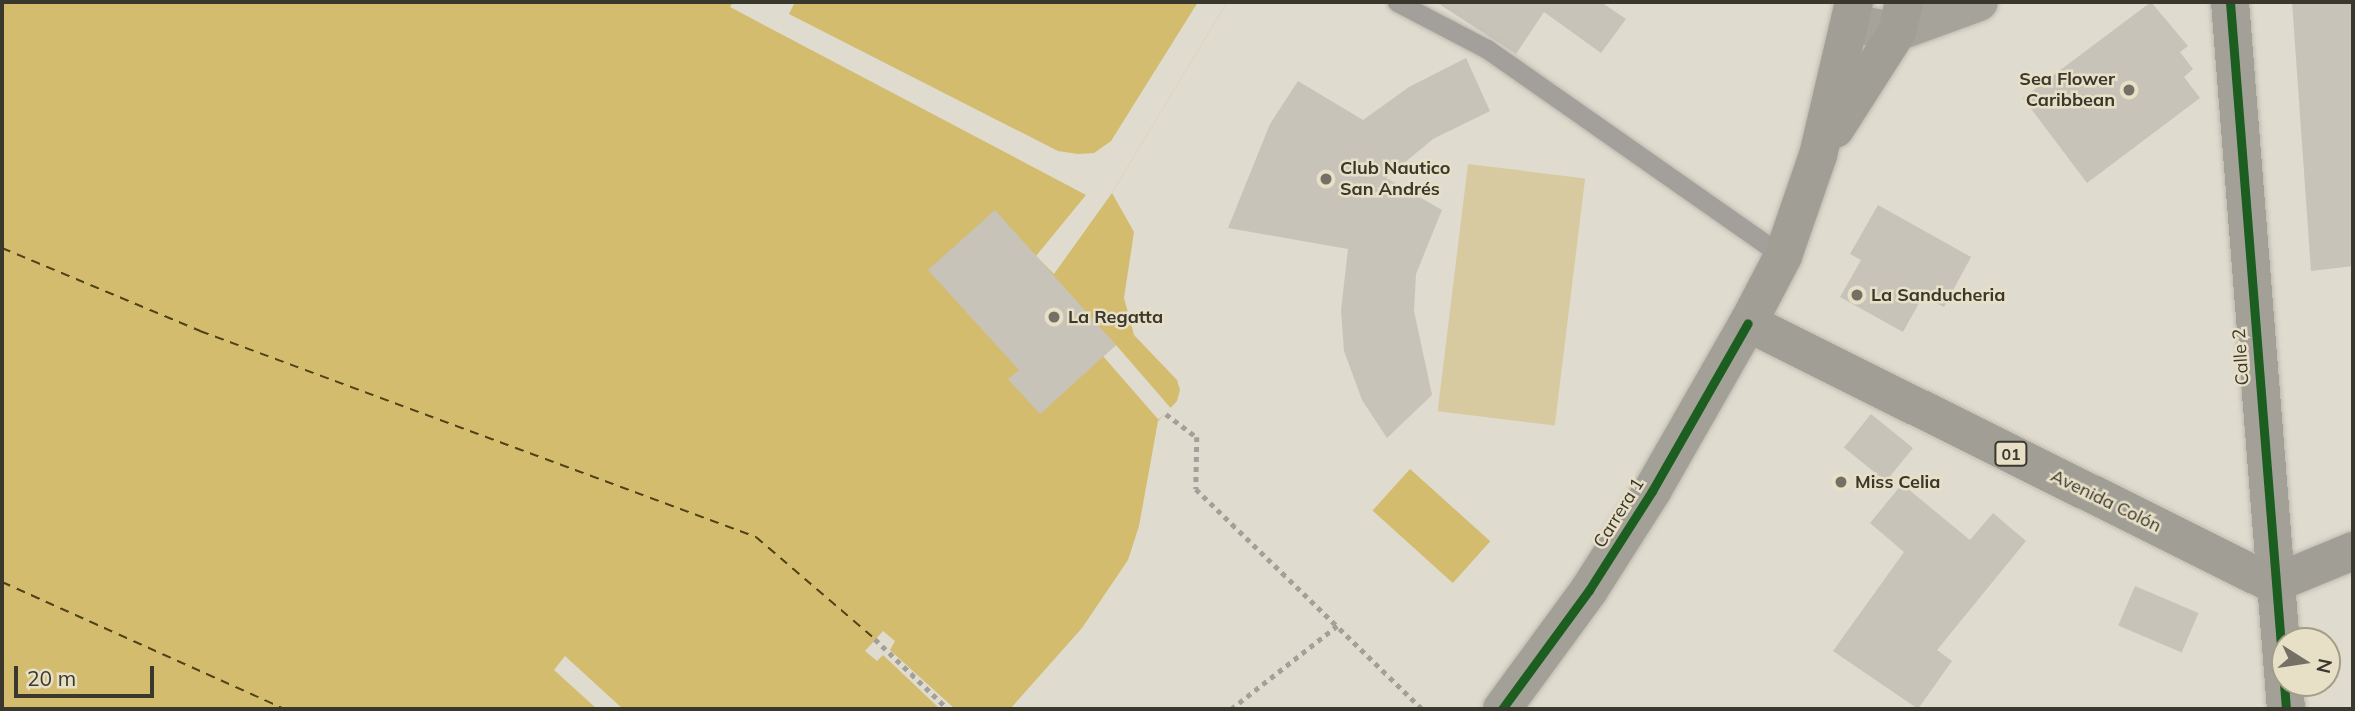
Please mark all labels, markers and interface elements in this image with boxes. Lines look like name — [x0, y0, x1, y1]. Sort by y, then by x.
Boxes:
place label: Sea Flower Caribbean — [2019, 69, 2115, 112]
marker: Sea Flower Caribbean — [2121, 82, 2137, 98]
place label: Club Nautico San Andrés — [1340, 158, 1450, 200]
marker: Club Nautico San Andrés — [1318, 171, 1334, 187]
place label: La Sanducheria — [1871, 284, 2005, 306]
marker: La Sanducheria — [1849, 287, 1865, 303]
place label: La Regatta — [1068, 306, 1163, 328]
marker: La Regatta — [1046, 309, 1062, 325]
street label: Calle 2 — [2228, 328, 2254, 386]
road number: 01 — [1994, 442, 2028, 467]
street label: Avenida Colón — [2047, 465, 2165, 537]
place label: Miss Celia — [1855, 471, 1940, 493]
street label: Carrera 1 — [1589, 474, 1649, 552]
marker: Miss Celia — [1833, 474, 1849, 490]
north arrow — [2271, 627, 2341, 697]
scale bar — [18, 652, 158, 696]
text: N — [2311, 656, 2338, 675]
text: 20 m — [27, 665, 76, 691]

